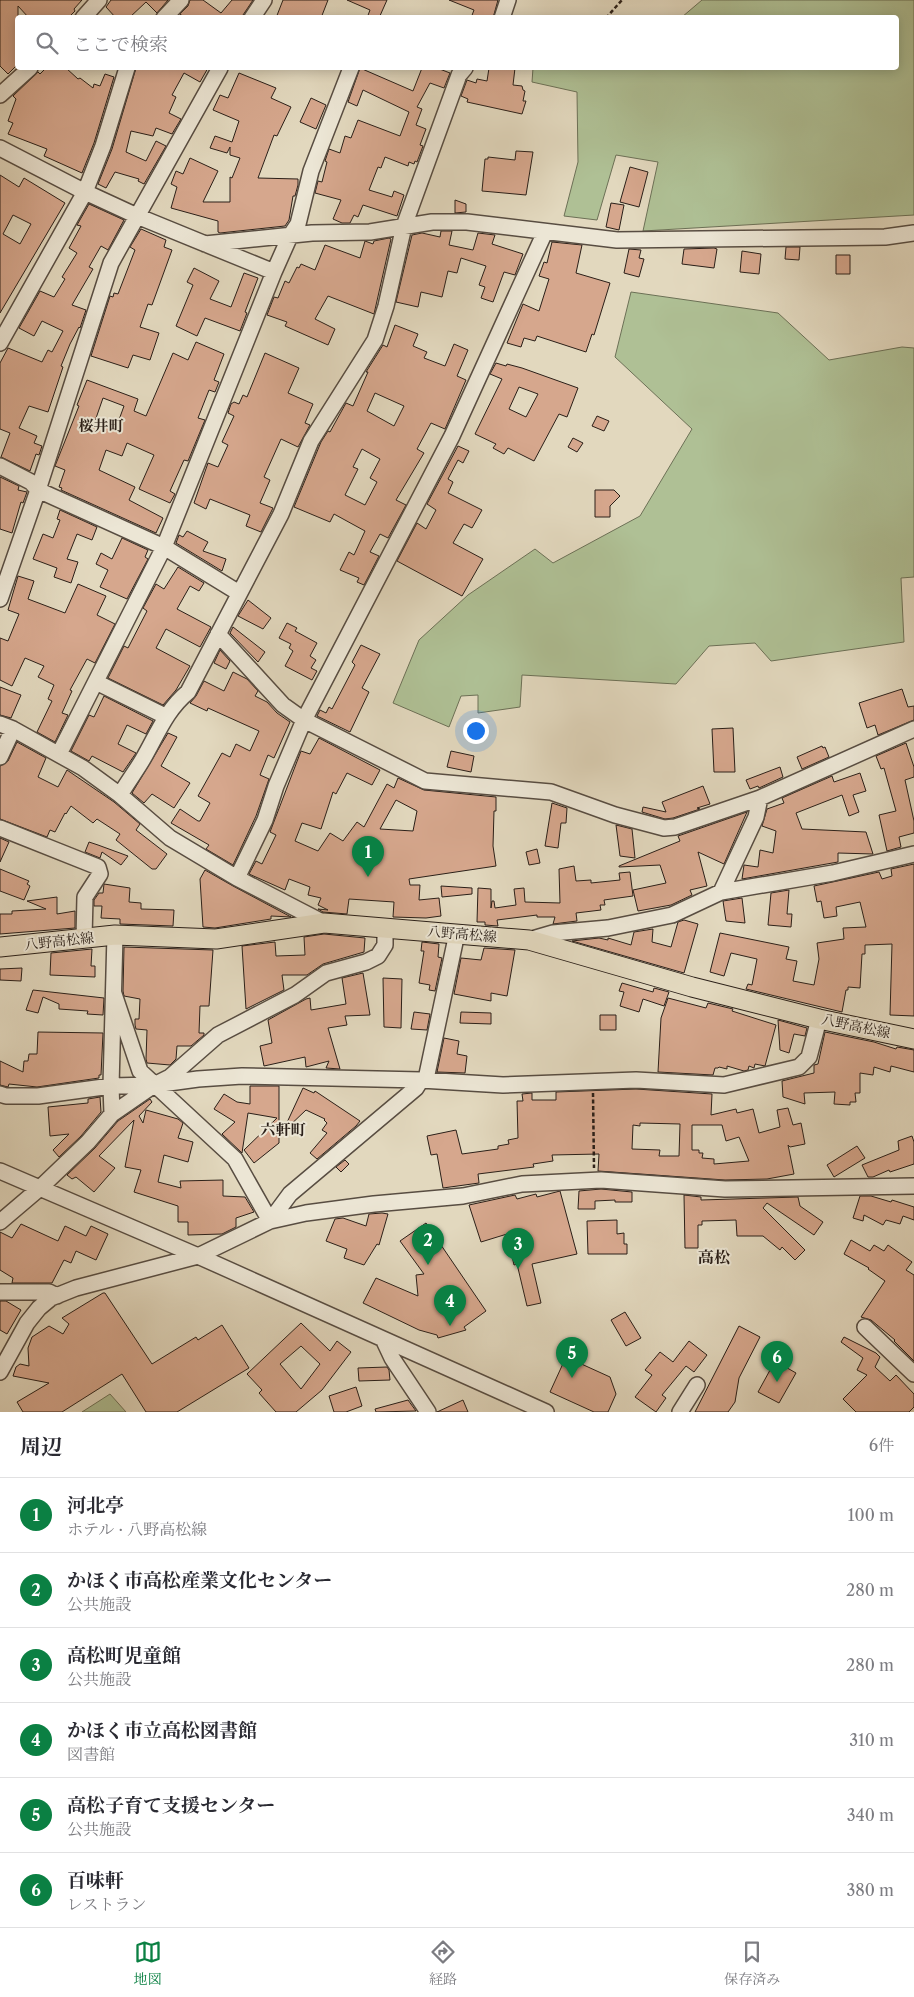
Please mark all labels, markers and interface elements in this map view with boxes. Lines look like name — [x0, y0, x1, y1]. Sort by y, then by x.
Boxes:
search box — [15, 15, 899, 70]
icon: search — [33, 29, 61, 57]
text: ここで検索 — [73, 33, 168, 56]
district label: 桜井町 — [78, 416, 124, 435]
your location — [463, 718, 489, 744]
pin: 1 — [352, 836, 384, 877]
street label: 八野高松線 — [426, 922, 498, 946]
street label: 八野高松線 — [23, 928, 95, 954]
street label: 八野高松線 — [820, 1010, 892, 1042]
district label: 六軒町 — [260, 1120, 306, 1139]
pin: 2 — [412, 1224, 444, 1265]
pin: 3 — [502, 1228, 534, 1269]
district label: 高松 — [698, 1247, 730, 1267]
pin: 4 — [434, 1285, 466, 1326]
pin: 5 — [556, 1337, 588, 1378]
pin: 6 — [761, 1341, 793, 1382]
text: 周辺 — [20, 1434, 62, 1459]
text: 6件 — [869, 1435, 894, 1455]
text: 河北亭 — [67, 1494, 124, 1517]
text: 1 — [32, 1505, 40, 1525]
text: 100 m — [848, 1505, 894, 1525]
text: ホテル · 八野高松線 — [67, 1519, 207, 1539]
text: かほく市高松産業文化センター — [67, 1569, 332, 1592]
text: 2 — [31, 1580, 41, 1600]
text: 280 m — [846, 1580, 894, 1600]
text: 公共施設 — [67, 1594, 131, 1614]
text: 高松町児童館 — [67, 1644, 181, 1667]
text: 3 — [31, 1655, 41, 1675]
text: 280 m — [846, 1655, 894, 1675]
text: 公共施設 — [67, 1669, 131, 1689]
text: かほく市立高松図書館 — [67, 1719, 257, 1742]
text: 4 — [31, 1730, 41, 1750]
text: 310 m — [849, 1730, 894, 1750]
text: 図書館 — [67, 1744, 115, 1764]
text: 高松子育て支援センター — [67, 1794, 275, 1817]
text: 5 — [32, 1805, 40, 1825]
text: 340 m — [847, 1805, 894, 1825]
text: 公共施設 — [67, 1819, 131, 1839]
text: 百味軒 — [67, 1869, 124, 1892]
text: 6 — [31, 1880, 41, 1900]
text: 380 m — [846, 1880, 894, 1900]
text: レストラン — [67, 1894, 147, 1914]
tab: 地図 — [134, 1938, 162, 1988]
tab: 経路 — [429, 1938, 457, 1988]
tab: 保存済み — [724, 1938, 780, 1988]

